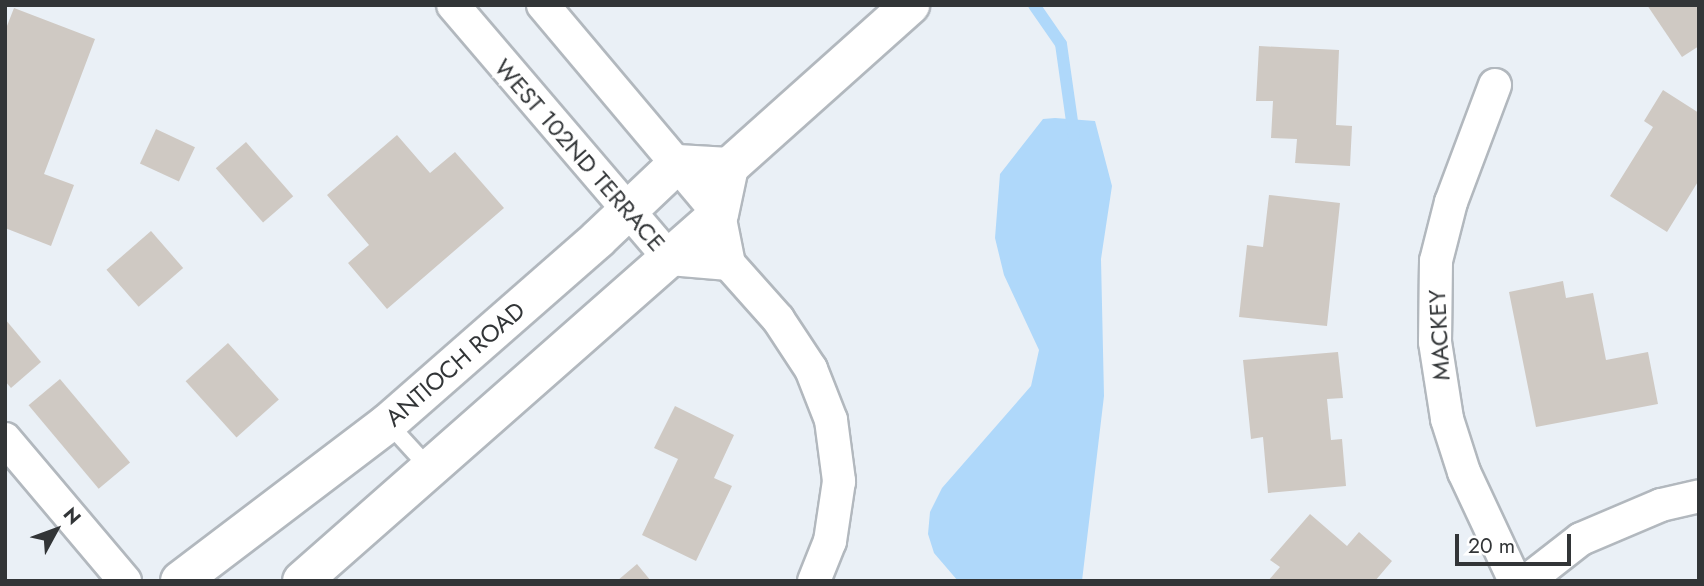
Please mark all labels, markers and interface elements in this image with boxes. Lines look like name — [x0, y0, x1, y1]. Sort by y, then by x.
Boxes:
street label: WEST 102ND TERRACE — [489, 53, 671, 257]
street label: MACKEY — [1422, 289, 1456, 381]
street label: ANTIOCH ROAD — [379, 296, 531, 432]
north arrow — [21, 495, 91, 565]
text: N — [57, 501, 87, 530]
scale bar — [1459, 520, 1574, 564]
text: 20 m — [1468, 531, 1515, 561]

